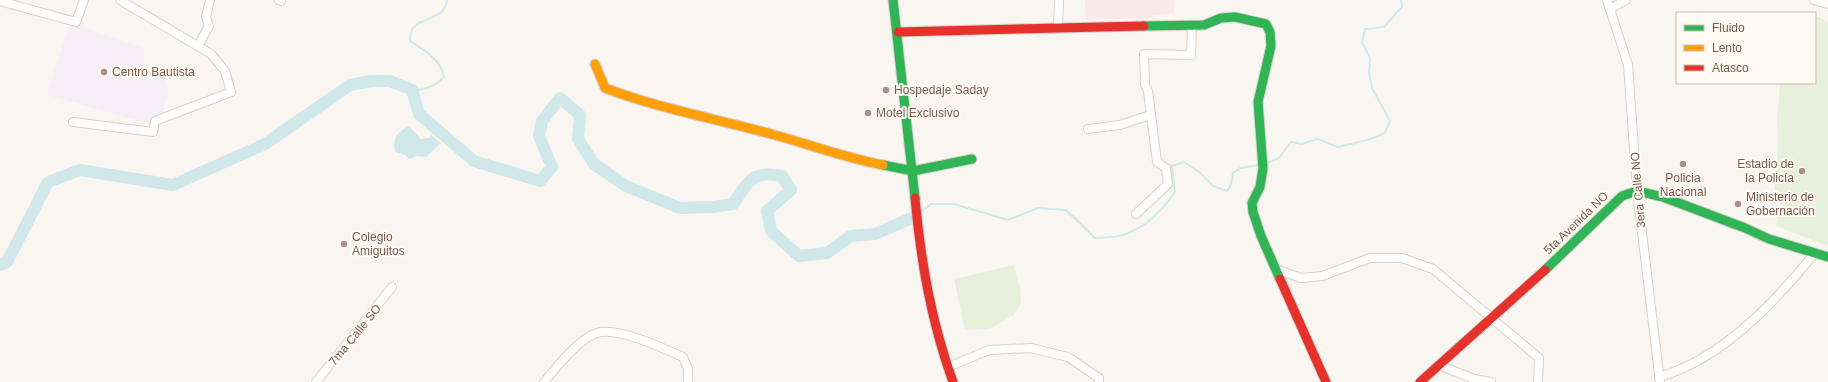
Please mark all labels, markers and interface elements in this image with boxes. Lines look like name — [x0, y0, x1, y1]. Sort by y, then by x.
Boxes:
legend — [1676, 12, 1816, 84]
text: Fluido — [1712, 21, 1745, 35]
text: Lento — [1712, 41, 1742, 55]
text: Atasco — [1712, 61, 1749, 75]
place label: Centro Bautista — [112, 65, 195, 79]
marker: Centro Bautista — [99, 67, 109, 77]
place label: Hospedaje Saday — [894, 83, 989, 97]
marker: Hospedaje Saday — [881, 85, 891, 95]
place label: Motel Exclusivo — [876, 106, 960, 120]
marker: Motel Exclusivo — [863, 108, 873, 118]
street label: 3era Calle NO — [1628, 152, 1648, 228]
place label: Estadio de la Policía — [1737, 157, 1794, 185]
marker: Policia Nacional — [1678, 159, 1688, 169]
marker: Estadio de la Policía — [1797, 166, 1807, 176]
place label: Policia Nacional — [1660, 171, 1706, 199]
street label: 5ta Avenida NO — [1541, 189, 1611, 257]
place label: Ministerio de Gobernación — [1746, 190, 1815, 218]
marker: Ministerio de Gobernación — [1733, 199, 1743, 209]
place label: Colegio Amiguitos — [352, 230, 405, 258]
marker: Colegio Amiguitos — [339, 239, 349, 249]
street label: 7ma Calle SO — [326, 302, 384, 368]

